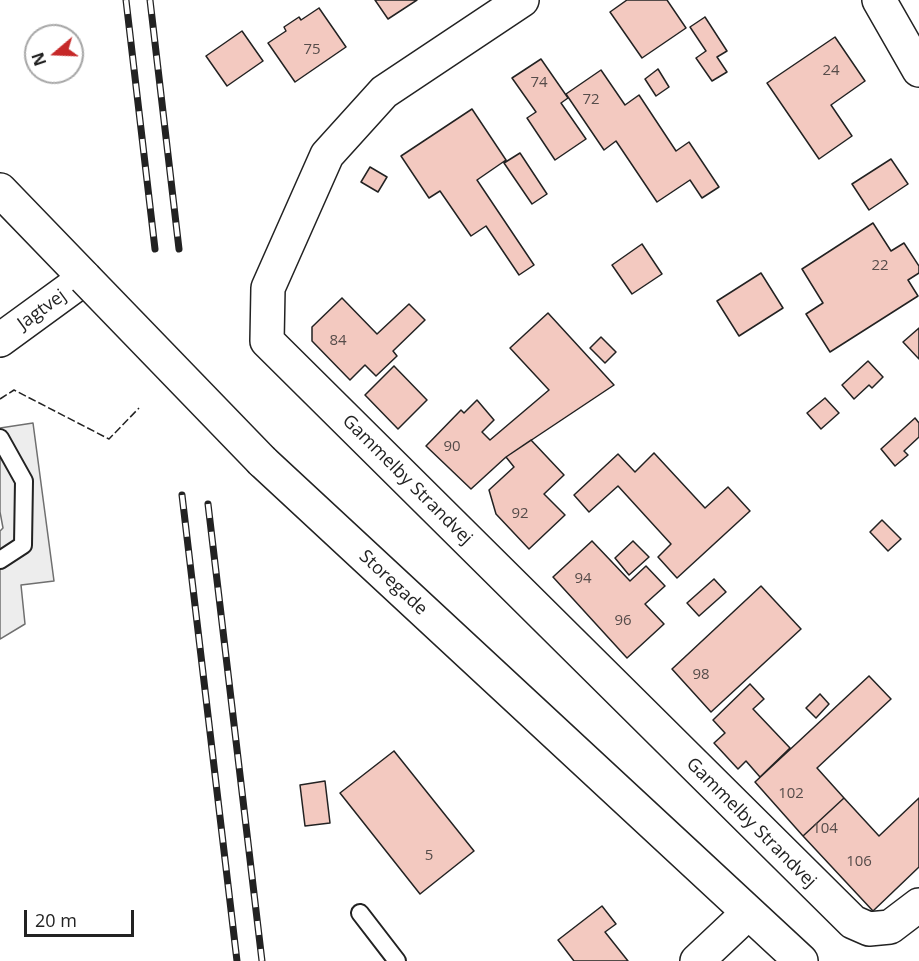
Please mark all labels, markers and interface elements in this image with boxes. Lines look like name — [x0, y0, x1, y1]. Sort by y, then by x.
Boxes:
north arrow — [24, 24, 84, 84]
house number: 75 — [303, 41, 321, 59]
text: N — [26, 49, 51, 69]
house number: 24 — [822, 62, 840, 80]
house number: 74 — [530, 74, 548, 92]
house number: 72 — [582, 91, 600, 109]
house number: 22 — [871, 257, 889, 275]
street label: Jagtvej — [14, 285, 70, 335]
house number: 84 — [329, 332, 347, 350]
street label: Gammelby Strandvej — [337, 410, 477, 550]
house number: 90 — [443, 438, 461, 456]
house number: 92 — [511, 505, 529, 523]
street label: Storegade — [354, 546, 432, 620]
house number: 94 — [574, 570, 592, 588]
house number: 96 — [614, 612, 632, 630]
house number: 98 — [692, 666, 710, 684]
street label: Gammelby Strandvej — [681, 753, 821, 893]
house number: 102 — [778, 785, 804, 803]
house number: 104 — [812, 820, 838, 838]
house number: 5 — [425, 847, 433, 865]
house number: 106 — [846, 853, 872, 871]
scale bar — [27, 898, 136, 936]
text: 20 m — [35, 908, 77, 932]

